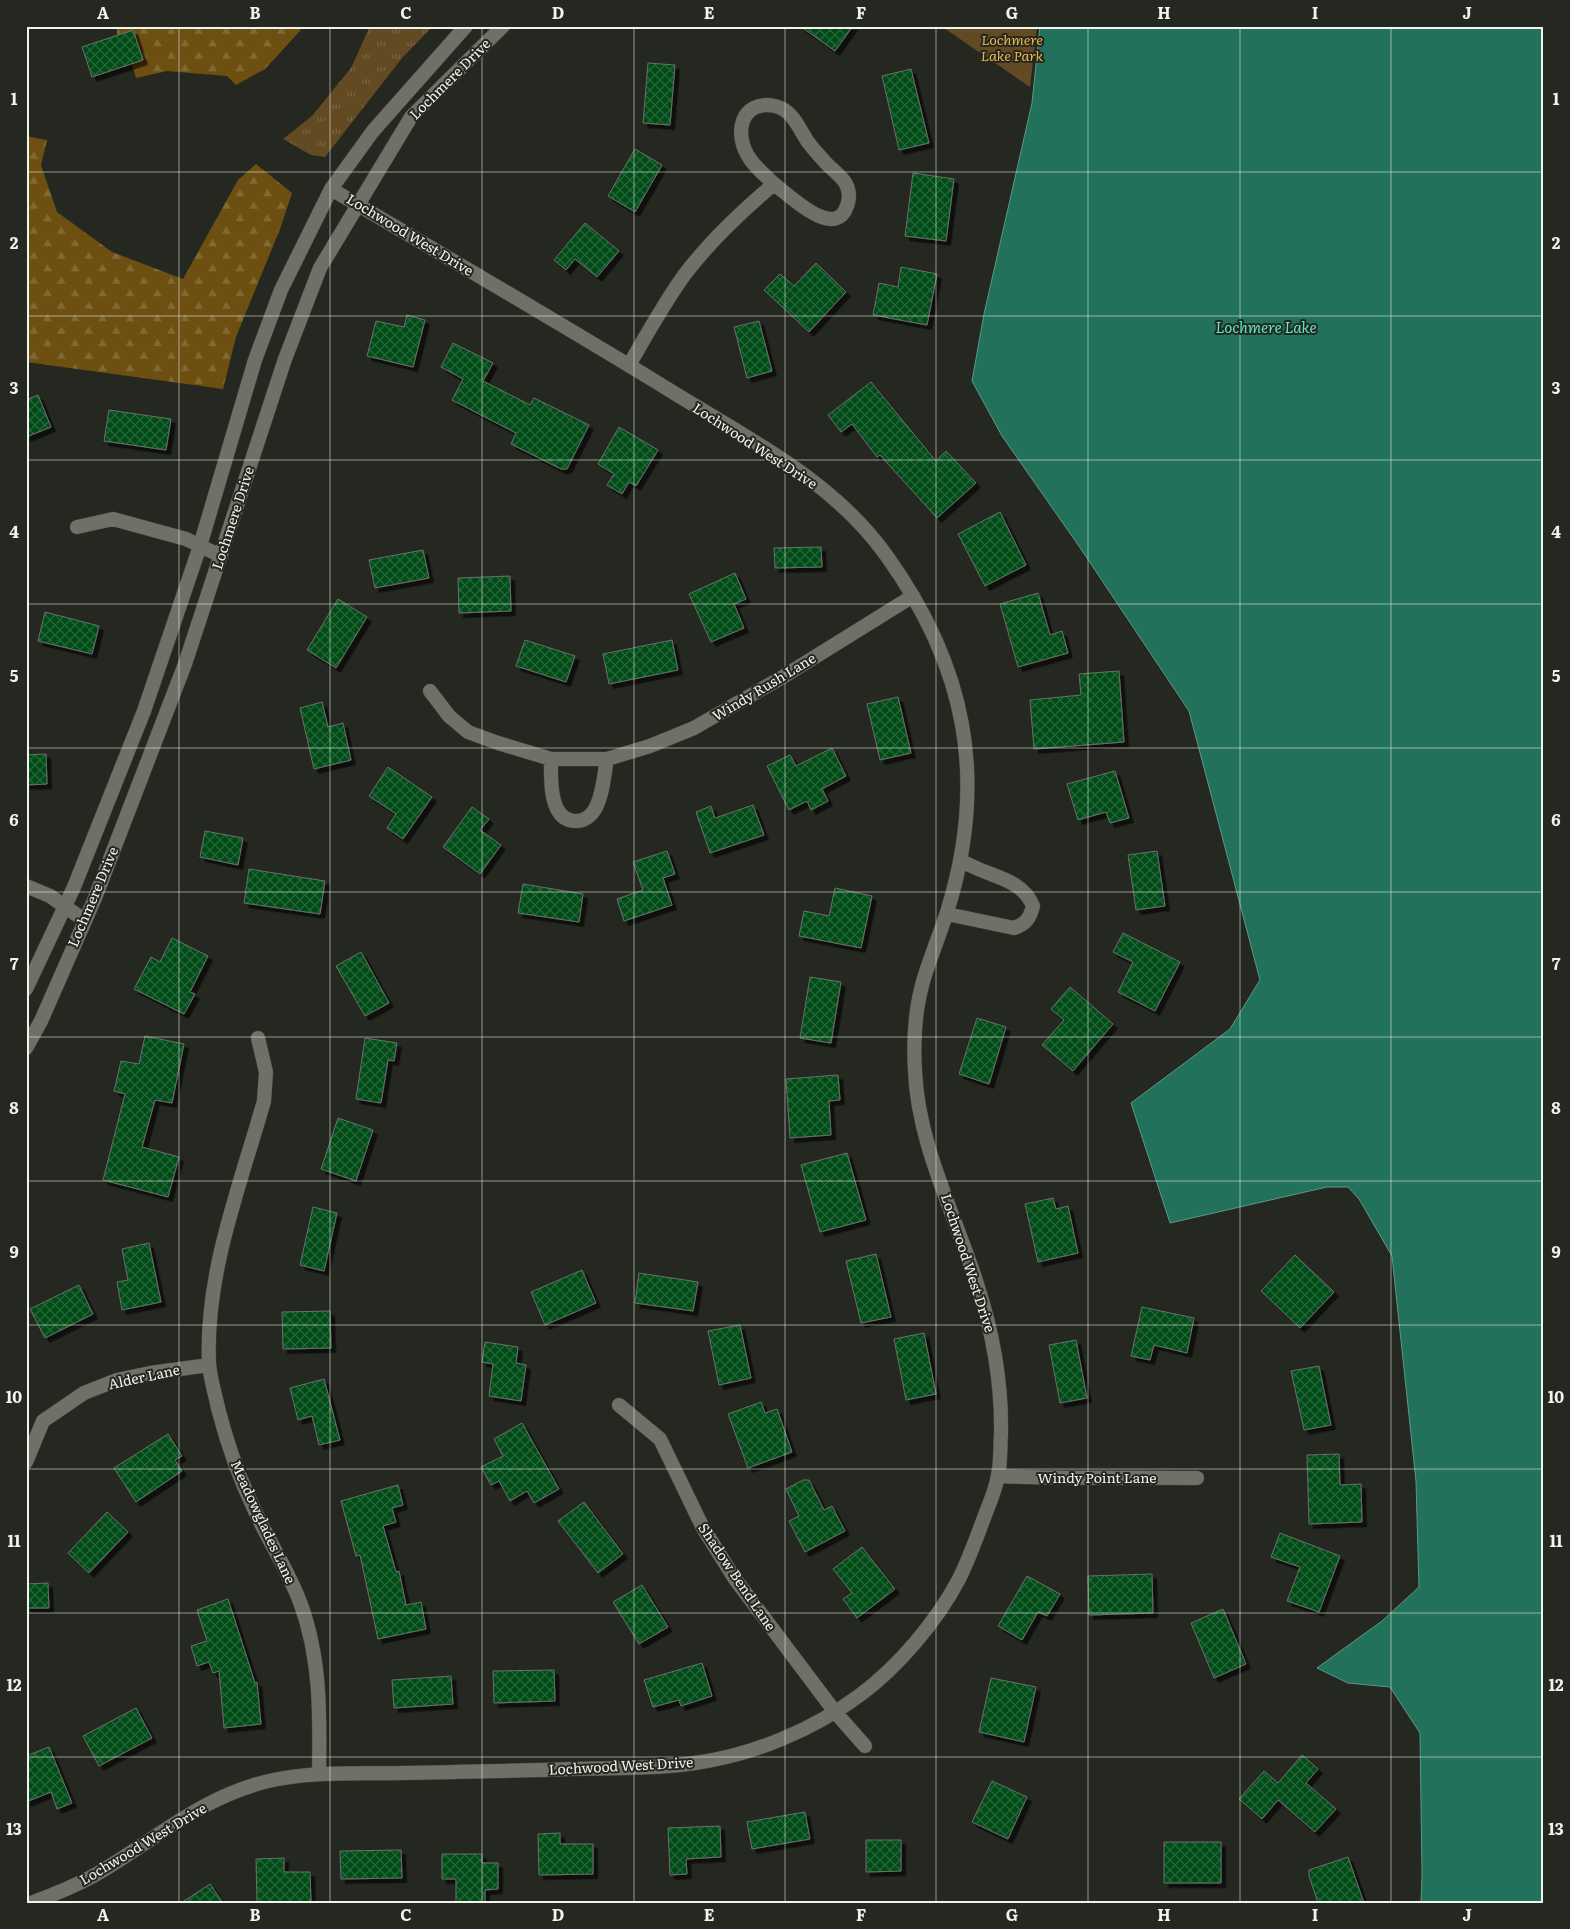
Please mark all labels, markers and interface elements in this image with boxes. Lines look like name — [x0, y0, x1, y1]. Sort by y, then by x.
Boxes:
text: A — [97, 0, 109, 24]
text: B — [249, 0, 261, 24]
text: C — [400, 0, 412, 24]
text: D — [552, 0, 564, 24]
text: E — [704, 0, 715, 24]
text: F — [856, 0, 866, 24]
text: G — [1006, 0, 1018, 24]
text: H — [1157, 0, 1171, 24]
text: I — [1312, 0, 1318, 24]
text: J — [1462, 0, 1472, 24]
park label: Lochmere Lake Park — [981, 29, 1044, 65]
street label: Lochmere Drive — [404, 33, 494, 123]
text: 1 — [11, 86, 18, 110]
text: 1 — [1553, 86, 1560, 110]
street label: Lochwood West Drive — [343, 188, 478, 280]
text: 2 — [10, 230, 19, 254]
text: 2 — [1552, 230, 1561, 254]
water label: Lochmere Lake — [1215, 315, 1317, 338]
text: 3 — [10, 375, 19, 399]
text: 3 — [1552, 375, 1561, 399]
street label: Lochwood West Drive — [689, 397, 822, 493]
street label: Lochmere Drive — [206, 464, 258, 572]
text: 4 — [9, 519, 19, 543]
text: 4 — [1551, 519, 1561, 543]
street label: Windy Rush Lane — [708, 647, 819, 725]
text: 5 — [10, 663, 19, 687]
text: 5 — [1552, 663, 1561, 687]
text: 6 — [9, 807, 19, 831]
text: 6 — [1551, 807, 1561, 831]
street label: Lochmere Drive — [62, 843, 122, 950]
text: 7 — [10, 951, 19, 975]
text: 7 — [1552, 951, 1561, 975]
text: 8 — [9, 1095, 19, 1119]
text: 8 — [1551, 1095, 1561, 1119]
street label: Lochwood West Drive — [937, 1191, 1001, 1335]
text: 9 — [9, 1239, 19, 1263]
text: 9 — [1551, 1239, 1561, 1263]
street label: Alder Lane — [106, 1359, 181, 1393]
text: 10 — [6, 1384, 22, 1408]
text: 10 — [1548, 1384, 1564, 1408]
street label: Meadowglades Lane — [227, 1457, 301, 1587]
street label: Windy Point Lane — [1037, 1467, 1157, 1487]
street label: Shadow Bend Lane — [694, 1519, 781, 1634]
text: 11 — [7, 1528, 21, 1552]
text: 11 — [1549, 1528, 1563, 1552]
text: 12 — [6, 1672, 22, 1696]
text: 12 — [1548, 1672, 1564, 1696]
street label: Lochwood West Drive — [548, 1751, 694, 1779]
street label: Lochwood West Drive — [75, 1797, 210, 1889]
text: 13 — [6, 1816, 22, 1840]
text: 13 — [1548, 1816, 1564, 1840]
text: A — [97, 1902, 109, 1926]
text: B — [249, 1902, 261, 1926]
text: C — [400, 1902, 412, 1926]
text: D — [552, 1902, 564, 1926]
text: E — [704, 1902, 715, 1926]
text: F — [856, 1902, 866, 1926]
text: G — [1006, 1902, 1018, 1926]
text: H — [1157, 1902, 1171, 1926]
text: I — [1312, 1902, 1318, 1926]
text: J — [1462, 1902, 1472, 1926]

